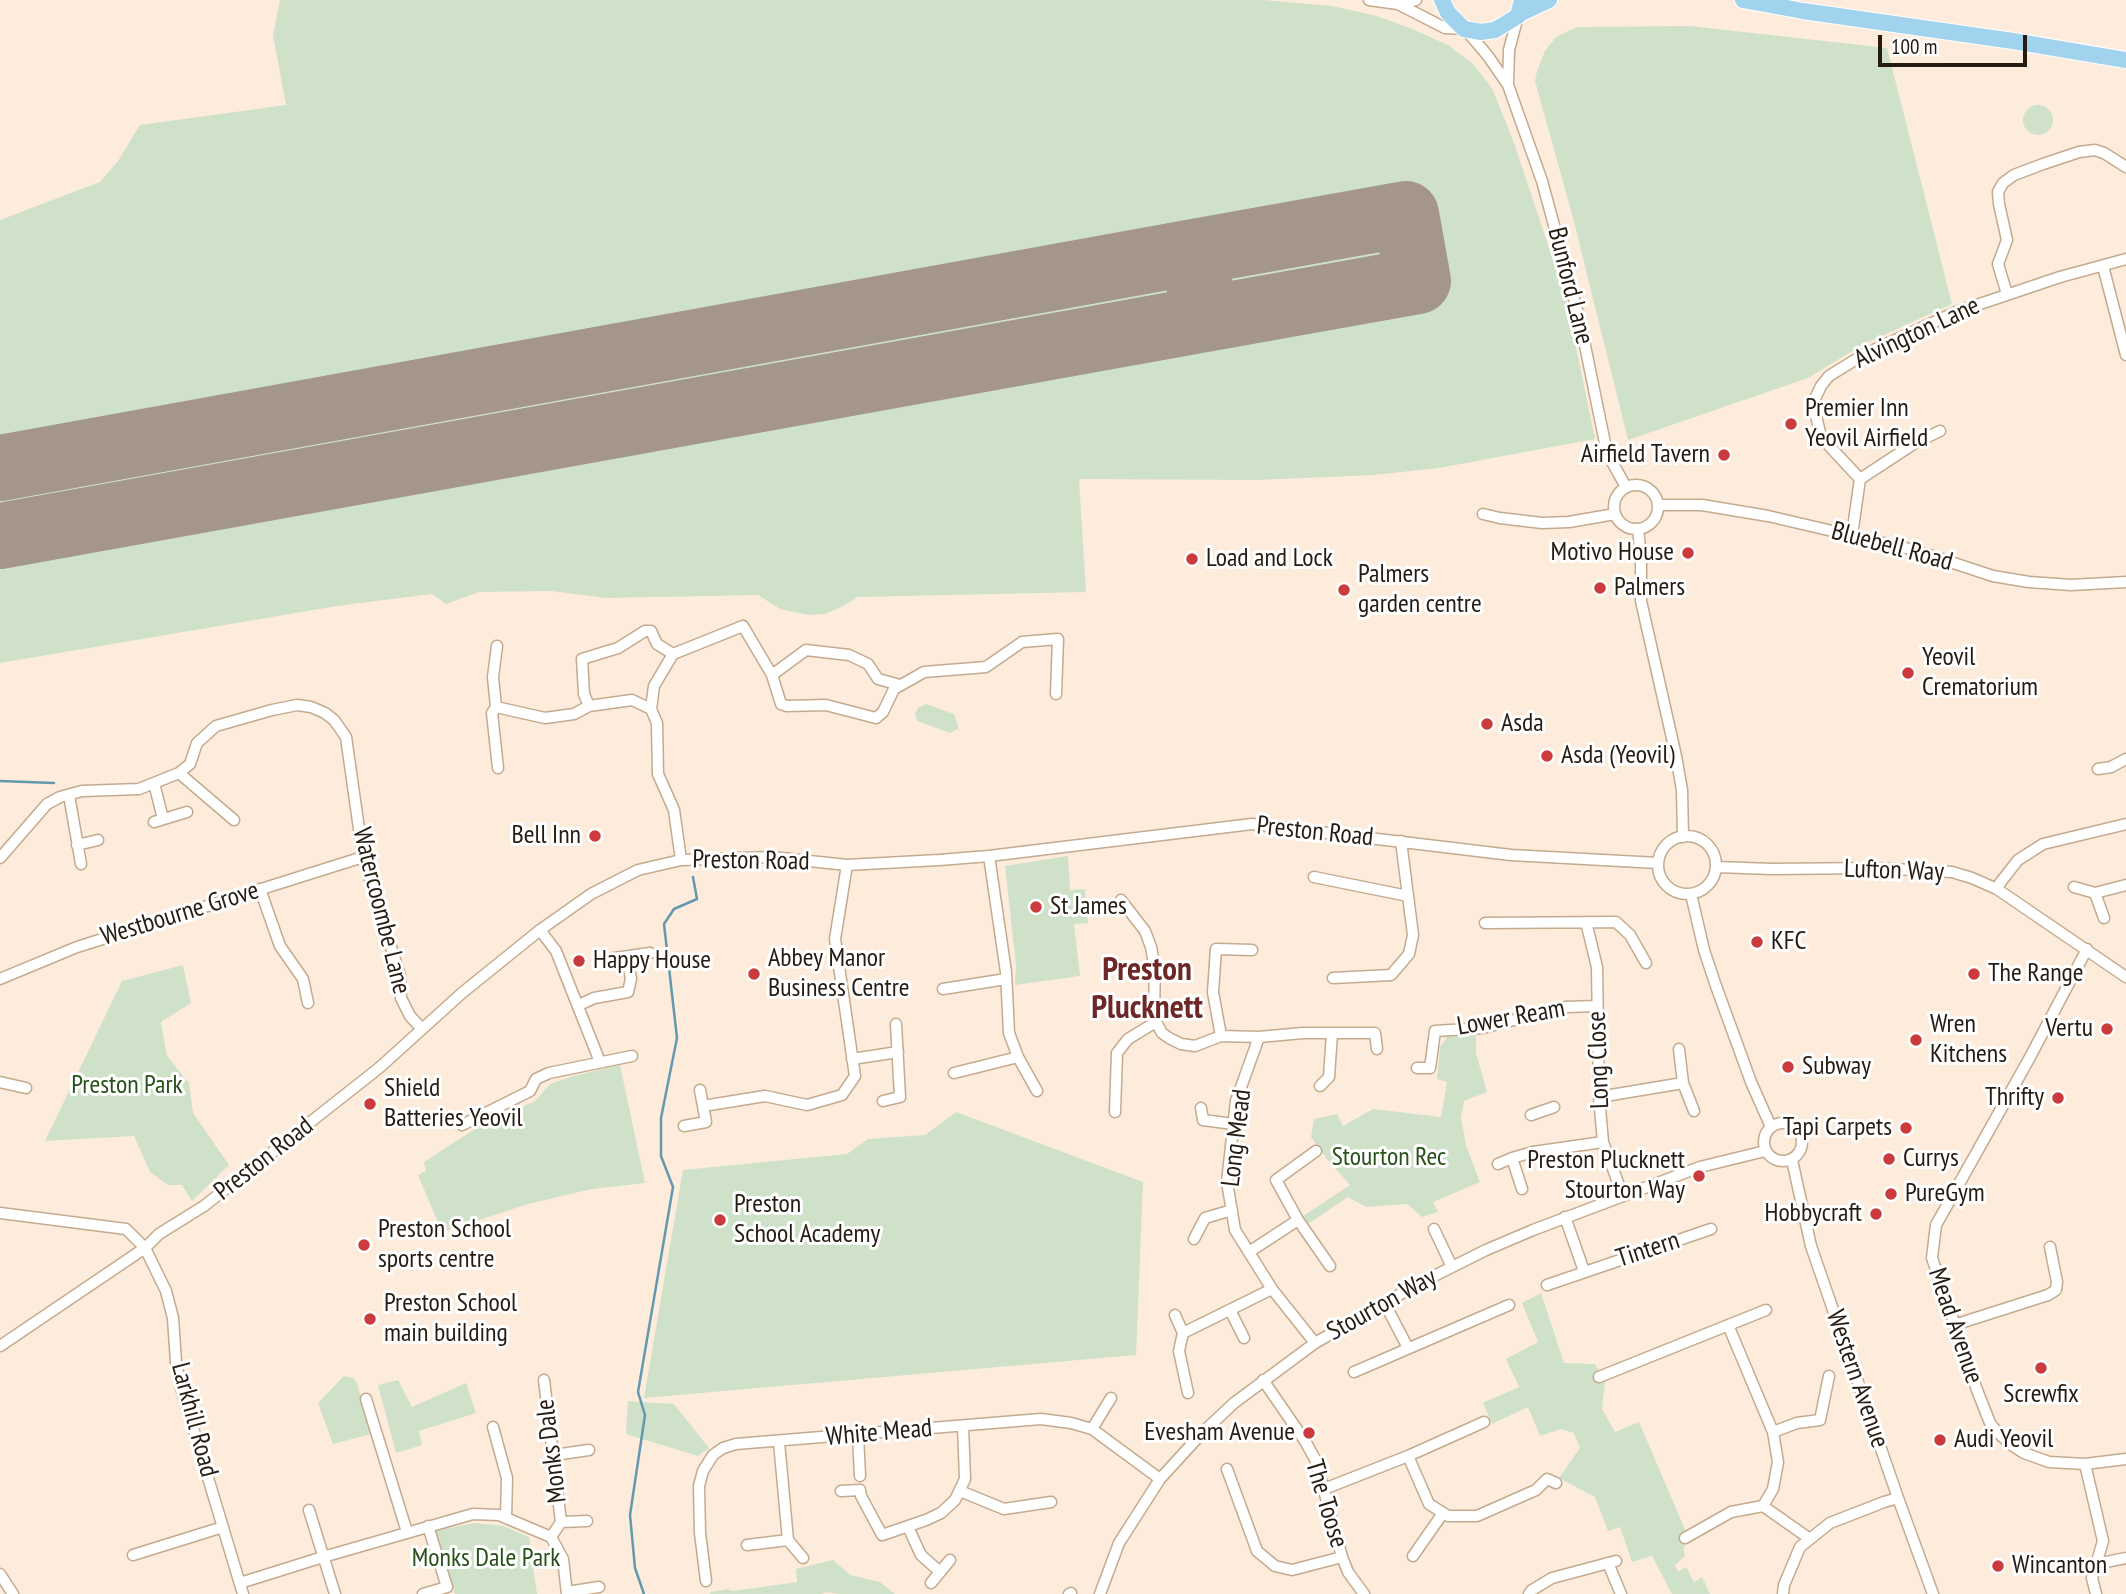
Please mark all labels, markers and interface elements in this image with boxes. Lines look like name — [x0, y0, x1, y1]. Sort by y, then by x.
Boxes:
scale bar — [1881, 21, 2030, 65]
text: 100 m — [1891, 33, 1937, 60]
street label: Bunford Lane — [1540, 224, 1600, 348]
street label: Alvington Lane — [1849, 290, 1985, 376]
place label: Premier Inn Yeovil Airfield — [1805, 393, 1928, 454]
marker: Premier Inn Yeovil Airfield — [1783, 416, 1799, 432]
place label: Airfield Tavern — [1581, 439, 1710, 471]
marker: Airfield Tavern — [1716, 447, 1732, 463]
street label: Bluebell Road — [1828, 516, 1956, 578]
place label: Motivo House — [1551, 537, 1674, 569]
place label: Load and Lock — [1206, 543, 1333, 575]
marker: Motivo House — [1680, 545, 1696, 561]
marker: Load and Lock — [1184, 551, 1200, 567]
place label: Palmers garden centre — [1358, 559, 1482, 620]
place label: Palmers — [1614, 572, 1685, 604]
marker: Palmers — [1592, 580, 1608, 596]
marker: Palmers garden centre — [1336, 582, 1352, 598]
place label: Yeovil Crematorium — [1922, 642, 2038, 704]
marker: Yeovil Crematorium — [1900, 665, 1916, 681]
place label: Asda — [1501, 708, 1544, 740]
marker: Asda — [1479, 716, 1495, 732]
place label: Asda (Yeovil) — [1561, 740, 1675, 772]
marker: Asda (Yeovil) — [1539, 748, 1555, 764]
street label: Preston Road — [1255, 810, 1375, 854]
place label: Bell Inn — [512, 820, 581, 852]
street label: Watercoombe Lane — [345, 825, 417, 997]
marker: Bell Inn — [587, 828, 603, 844]
street label: Preston Road — [692, 844, 810, 878]
street label: Lufton Way — [1844, 854, 1944, 888]
street label: Westbourne Grove — [97, 875, 263, 953]
place label: St James — [1050, 891, 1127, 923]
marker: St James — [1028, 899, 1044, 915]
place label: KFC — [1771, 926, 1806, 958]
marker: KFC — [1749, 934, 1765, 950]
place label: Abbey Manor Business Centre — [768, 943, 910, 1004]
place label: Happy House — [593, 945, 711, 977]
district label: Preston Plucknett — [1091, 951, 1203, 1029]
marker: Happy House — [571, 953, 587, 969]
place label: The Range — [1988, 958, 2084, 990]
marker: Abbey Manor Business Centre — [746, 966, 762, 982]
marker: The Range — [1966, 966, 1982, 982]
street label: Lower Ream — [1455, 993, 1567, 1043]
place label: Wren Kitchens — [1930, 1009, 2007, 1070]
street label: Long Close — [1582, 1011, 1616, 1109]
place label: Vertu — [2045, 1013, 2093, 1045]
marker: Vertu — [2099, 1021, 2115, 1037]
marker: Wren Kitchens — [1908, 1032, 1924, 1048]
place label: Subway — [1802, 1051, 1871, 1083]
marker: Subway — [1780, 1059, 1796, 1075]
park label: Preston Park — [71, 1070, 183, 1102]
place label: Shield Batteries Yeovil — [384, 1073, 523, 1134]
place label: Thrifty — [1985, 1082, 2044, 1114]
street label: Long Mead — [1216, 1087, 1258, 1189]
marker: Thrifty — [2050, 1090, 2066, 1106]
marker: Shield Batteries Yeovil — [362, 1096, 378, 1112]
street label: Preston Road — [208, 1111, 320, 1207]
place label: Tapi Carpets — [1783, 1112, 1892, 1144]
marker: Tapi Carpets — [1898, 1120, 1914, 1136]
park label: Stourton Rec — [1332, 1142, 1446, 1174]
place label: Currys — [1903, 1143, 1959, 1175]
place label: Preston Plucknett Stourton Way — [1527, 1145, 1685, 1206]
marker: Currys — [1881, 1151, 1897, 1167]
marker: Preston Plucknett Stourton Way — [1691, 1168, 1707, 1184]
place label: PureGym — [1905, 1178, 1985, 1210]
marker: PureGym — [1883, 1186, 1899, 1202]
place label: Preston School Academy — [734, 1189, 880, 1250]
place label: Hobbycraft — [1764, 1198, 1862, 1230]
marker: Hobbycraft — [1868, 1206, 1884, 1222]
marker: Preston School Academy — [712, 1212, 728, 1228]
place label: Preston School sports centre — [378, 1214, 511, 1276]
street label: Tintern — [1612, 1225, 1684, 1275]
marker: Preston School sports centre — [356, 1237, 372, 1253]
street label: Stourton Way — [1322, 1262, 1442, 1348]
street label: Mead Avenue — [1921, 1264, 1989, 1388]
place label: Preston School main building — [384, 1288, 517, 1350]
street label: Western Avenue — [1819, 1306, 1895, 1452]
marker: Preston School main building — [362, 1311, 378, 1327]
street label: Larkhill Road — [164, 1359, 224, 1481]
marker: Screwfix — [2033, 1360, 2049, 1376]
place label: Screwfix — [2003, 1379, 2079, 1411]
street label: Monks Dale — [530, 1397, 574, 1505]
street label: White Mead — [824, 1413, 934, 1453]
place label: Evesham Avenue — [1144, 1417, 1295, 1449]
place label: Audi Yeovil — [1954, 1424, 2053, 1456]
marker: Evesham Avenue — [1301, 1425, 1317, 1441]
marker: Audi Yeovil — [1932, 1432, 1948, 1448]
street label: The Toose — [1298, 1456, 1354, 1552]
park label: Monks Dale Park — [412, 1543, 560, 1575]
place label: Wincanton — [2012, 1550, 2107, 1582]
marker: Wincanton — [1990, 1558, 2006, 1574]

